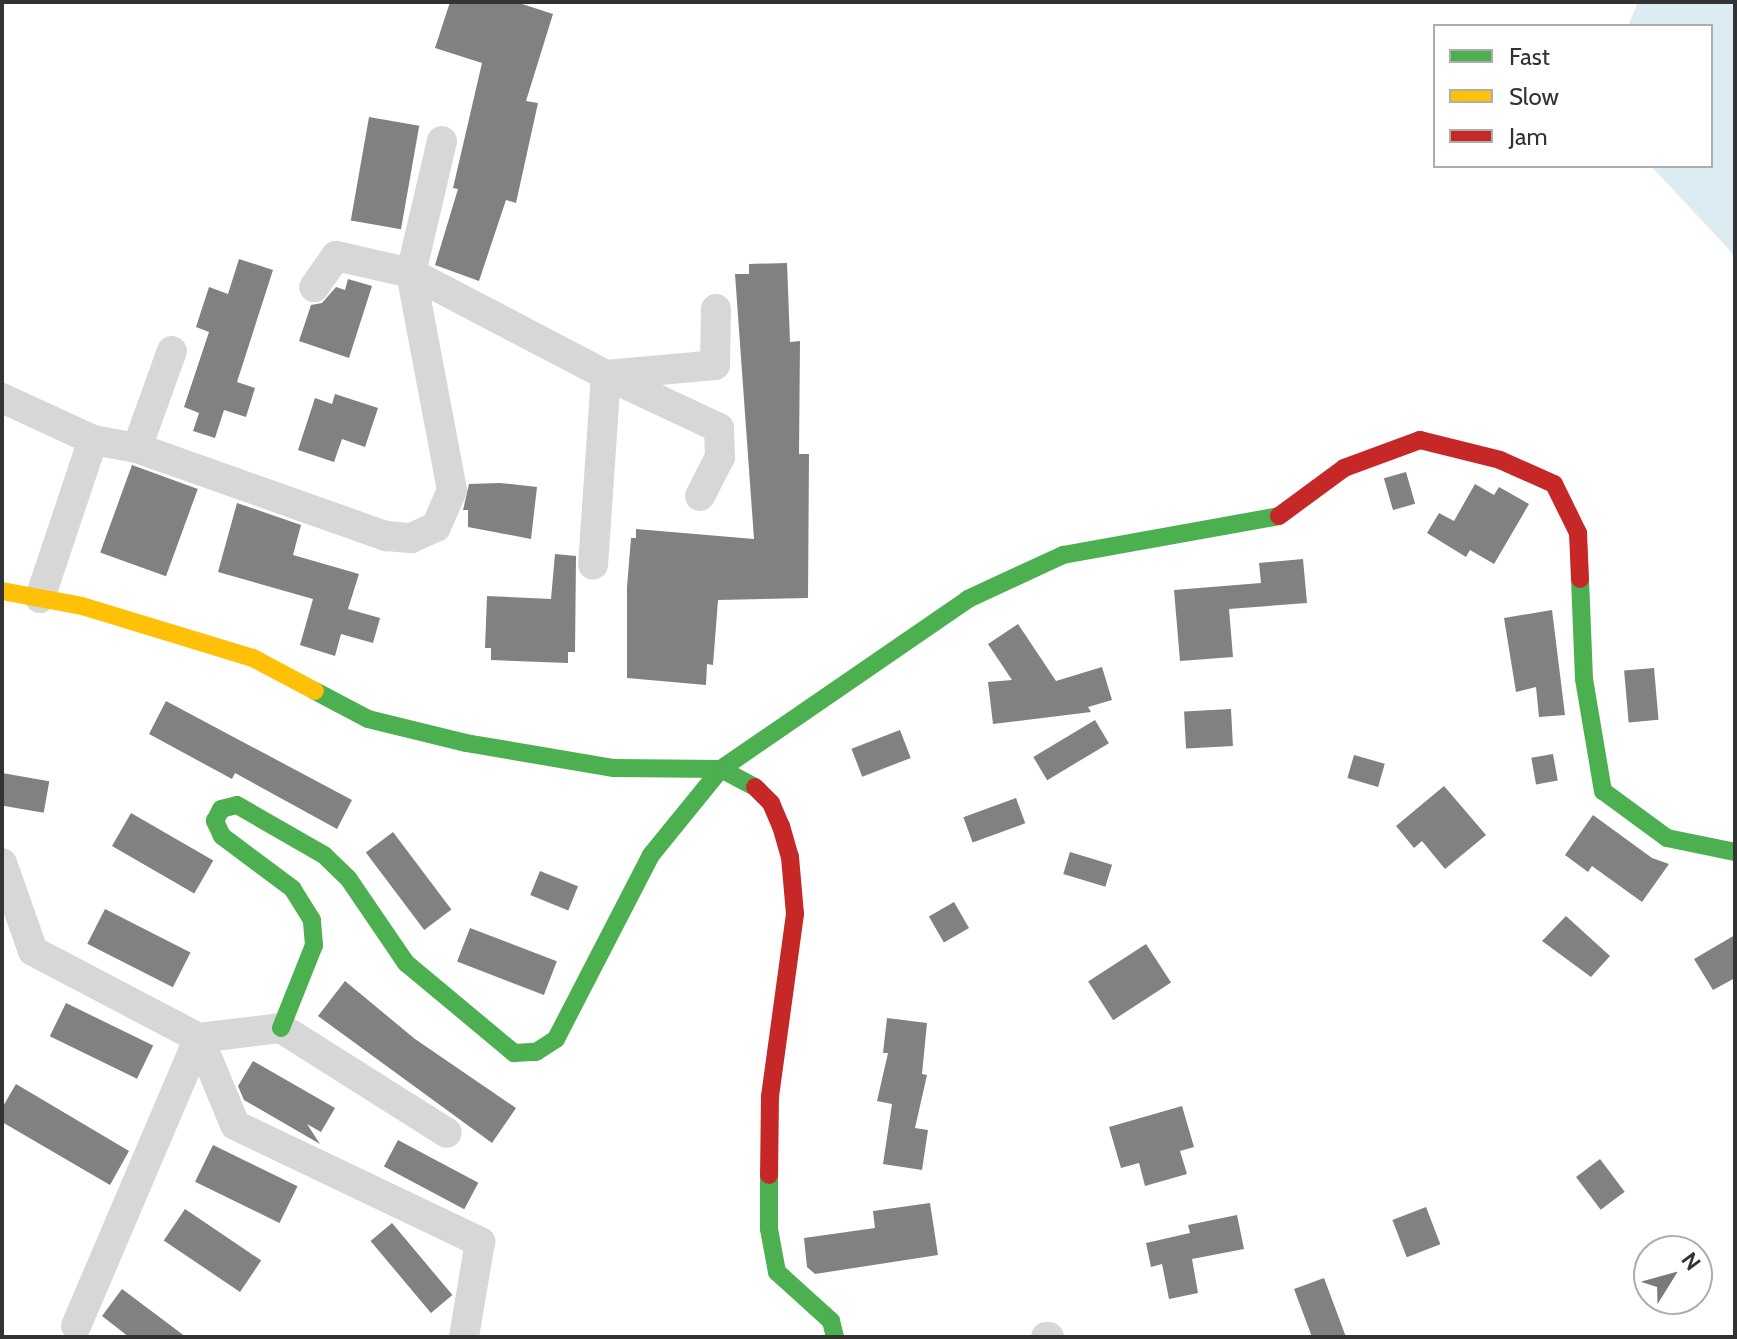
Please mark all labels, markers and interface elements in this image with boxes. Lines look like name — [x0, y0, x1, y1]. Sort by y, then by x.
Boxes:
legend — [1433, 24, 1713, 168]
text: Fast — [1509, 42, 1550, 71]
text: Slow — [1509, 82, 1559, 111]
text: Jam — [1509, 122, 1547, 151]
north arrow — [1633, 1235, 1713, 1315]
text: N — [1676, 1247, 1706, 1276]

